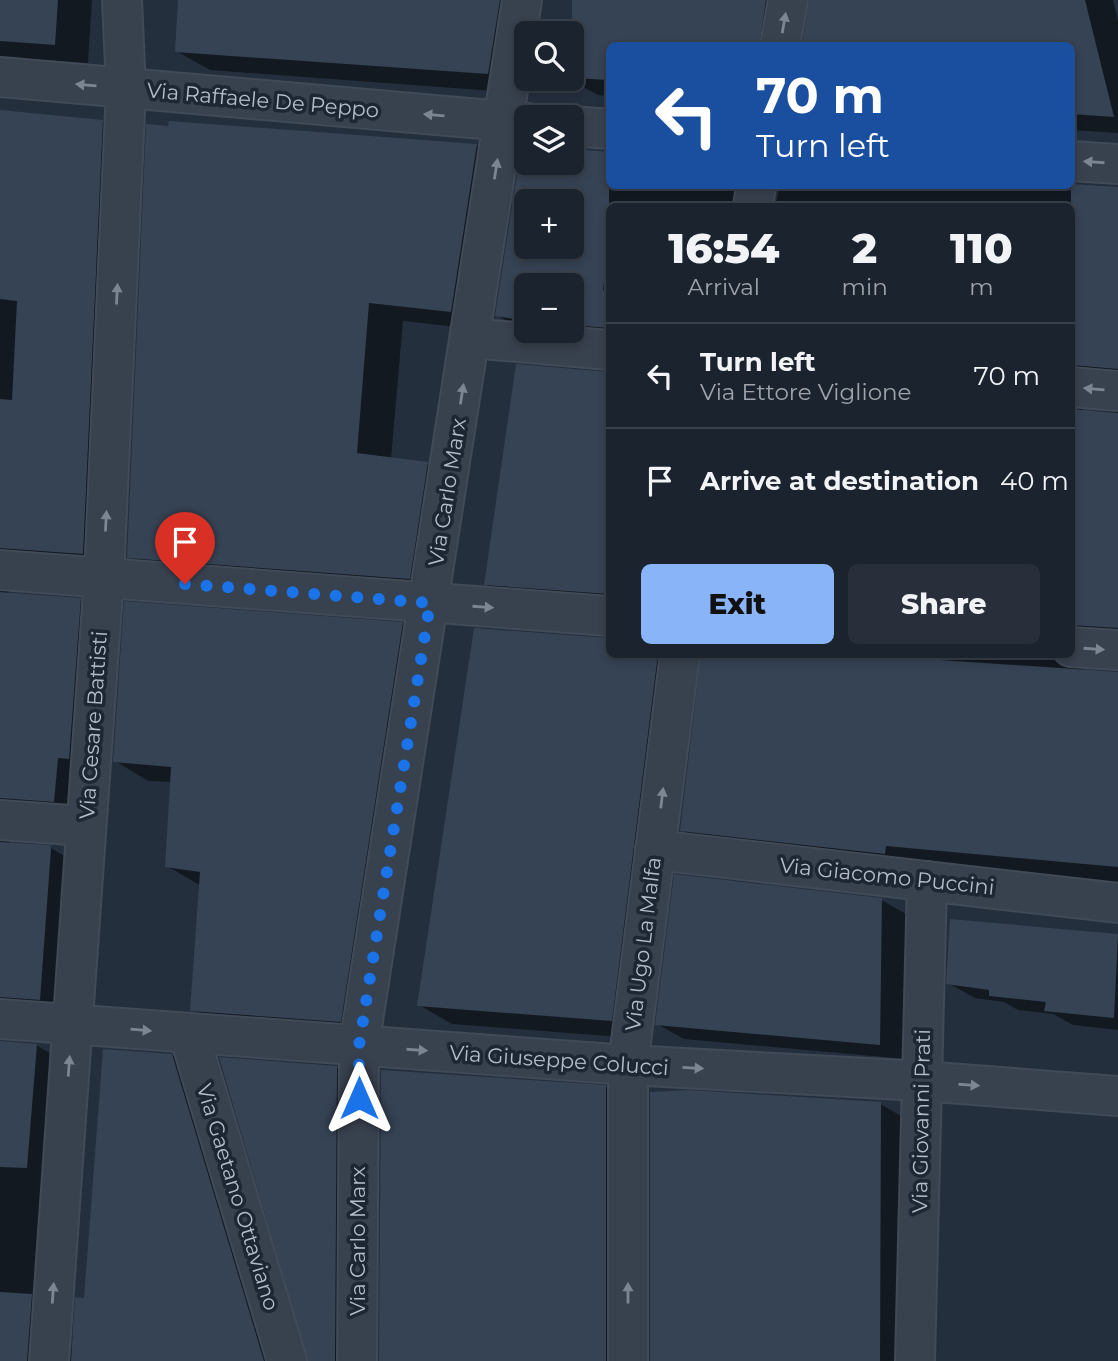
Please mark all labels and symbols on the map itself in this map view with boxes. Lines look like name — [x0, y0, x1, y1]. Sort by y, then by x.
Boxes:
one-way arrow — [779, 12, 790, 34]
street label: Via Raffaele De Peppo — [146, 77, 380, 123]
one-way arrow — [74, 79, 96, 90]
one-way arrow — [423, 109, 445, 120]
one-way arrow — [1083, 156, 1105, 167]
one-way arrow — [491, 158, 502, 180]
one-way arrow — [111, 283, 122, 305]
one-way arrow — [457, 383, 468, 405]
one-way arrow — [1083, 383, 1105, 394]
street label: Via Carlo Marx — [423, 416, 471, 568]
one-way arrow — [101, 510, 112, 532]
pin — [155, 512, 215, 584]
one-way arrow — [473, 602, 495, 613]
street label: Via Cesare Battisti — [74, 630, 112, 820]
one-way arrow — [1084, 644, 1106, 655]
one-way arrow — [656, 787, 667, 809]
street label: Via Giacomo Puccini — [778, 852, 996, 900]
street label: Via Ugo La Malfa — [620, 856, 666, 1032]
one-way arrow — [131, 1025, 153, 1036]
street label: Via Giovanni Prati — [907, 1029, 935, 1213]
street label: Via Giuseppe Colucci — [449, 1040, 669, 1080]
one-way arrow — [406, 1045, 428, 1056]
one-way arrow — [63, 1055, 74, 1077]
position arrow — [322, 1061, 396, 1135]
one-way arrow — [682, 1063, 704, 1074]
one-way arrow — [958, 1079, 980, 1090]
street label: Via Gaetano Ottaviano — [192, 1081, 284, 1313]
street label: Via Carlo Marx — [345, 1166, 370, 1316]
one-way arrow — [48, 1282, 59, 1304]
one-way arrow — [622, 1282, 634, 1304]

